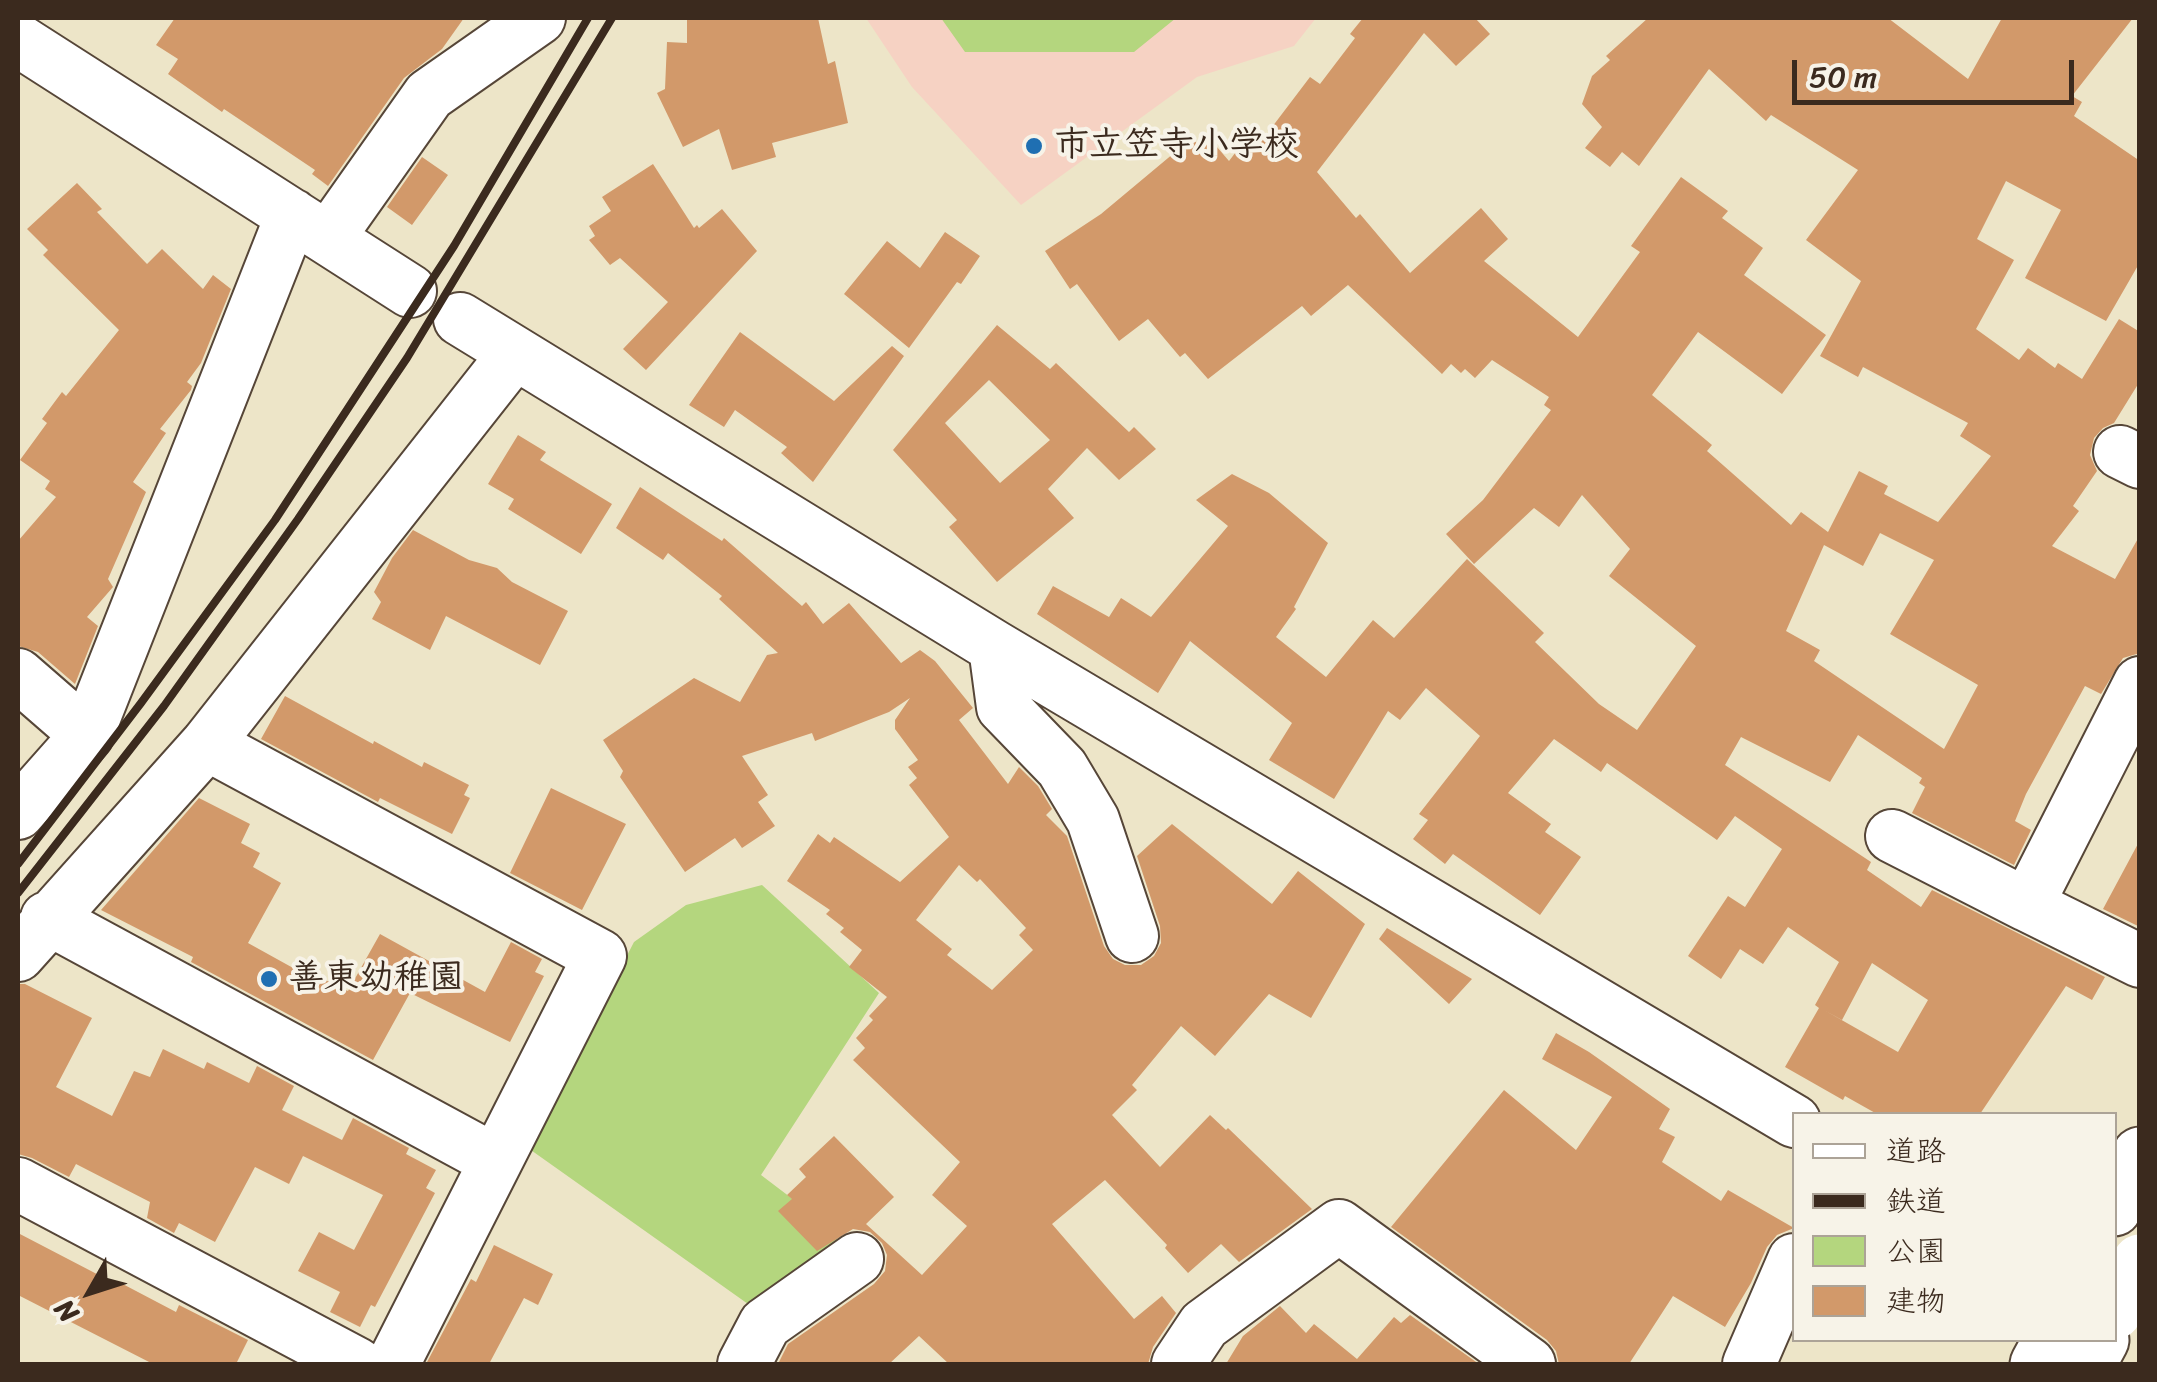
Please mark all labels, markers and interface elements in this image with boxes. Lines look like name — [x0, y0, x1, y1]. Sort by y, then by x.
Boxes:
scale bar — [1797, 40, 2080, 102]
text: 50 m — [1809, 50, 1877, 104]
place label: 市立笠寺小学校 — [1054, 125, 1299, 167]
marker: 市立笠寺小学校 — [1023, 135, 1045, 157]
place label: 善東幼稚園 — [289, 958, 464, 1000]
marker: 善東幼稚園 — [258, 968, 280, 990]
legend — [1792, 1112, 2117, 1342]
text: 道路 — [1886, 1124, 1946, 1178]
text: 鉄道 — [1886, 1174, 1946, 1228]
text: 公園 — [1886, 1224, 1946, 1278]
north arrow — [40, 1242, 140, 1342]
text: 建物 — [1886, 1274, 1946, 1328]
text: N — [41, 1288, 91, 1334]

